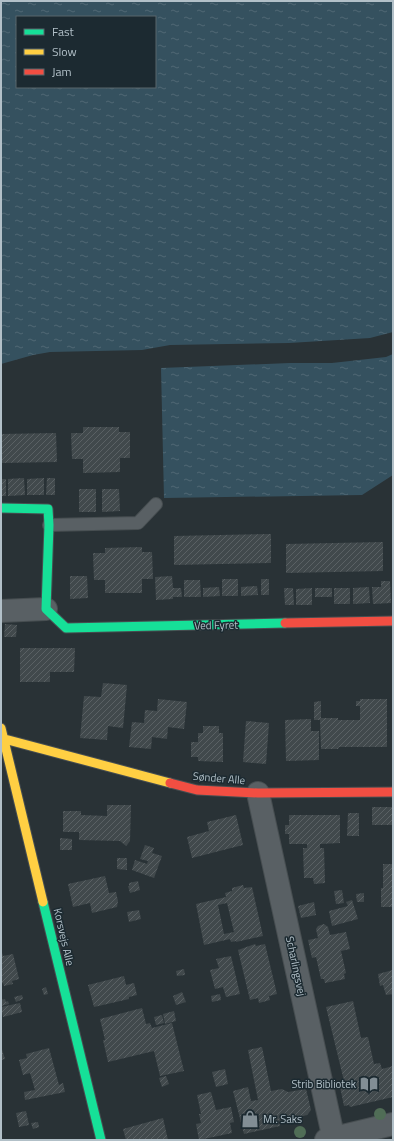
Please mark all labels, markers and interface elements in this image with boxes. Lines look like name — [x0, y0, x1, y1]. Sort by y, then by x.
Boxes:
legend — [16, 16, 156, 88]
text: Fast — [52, 22, 75, 41]
text: Slow — [52, 42, 77, 61]
text: Jam — [52, 62, 72, 81]
street label: Ved Fyret — [194, 617, 238, 633]
street label: Sønder Alle — [192, 768, 246, 788]
street label: Korsvejs Alle — [50, 907, 78, 968]
street label: Scharlingsvej — [282, 935, 310, 997]
library icon: Strib Bibliotek — [359, 1074, 379, 1094]
place label: Strib Bibliotek — [291, 1076, 357, 1092]
shop icon: Mr. Saks — [240, 1109, 260, 1129]
place label: Mr. Saks — [263, 1111, 302, 1127]

